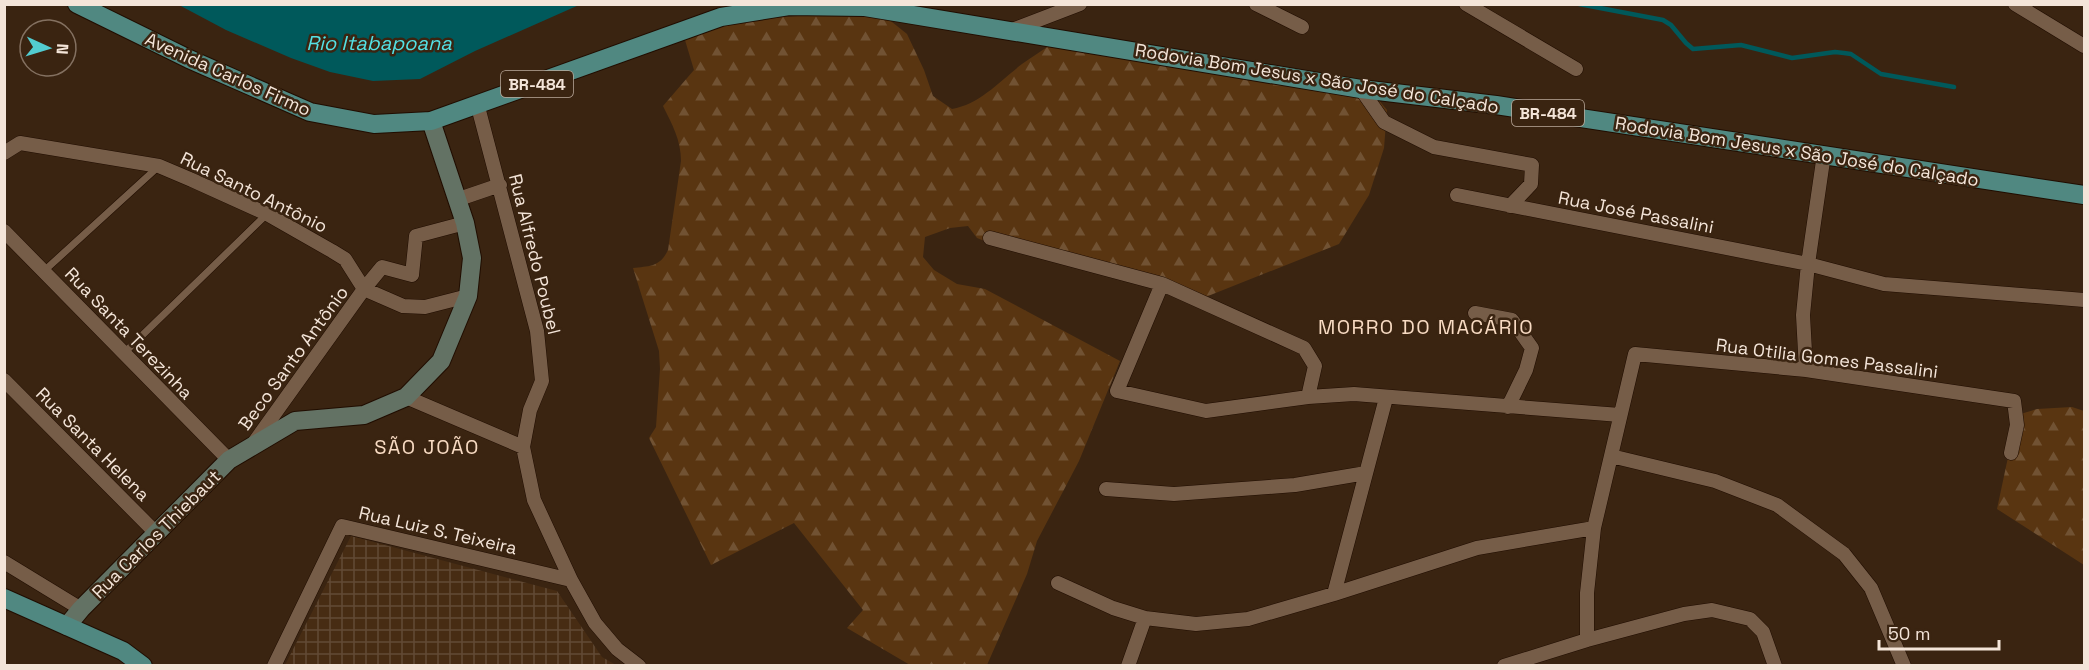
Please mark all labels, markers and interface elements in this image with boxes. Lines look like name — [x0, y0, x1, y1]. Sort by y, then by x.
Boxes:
north arrow — [18, 18, 78, 78]
street label: Avenida Carlos Firmo — [142, 27, 314, 121]
water label: Rio Itabapoana — [306, 30, 452, 56]
street label: Rodovia Bom Jesus x São José do Calçado — [1133, 38, 1501, 118]
text: N — [52, 43, 73, 55]
road number: BR-484 — [501, 71, 573, 97]
road number: BR-484 — [1512, 100, 1584, 126]
street label: Rodovia Bom Jesus x São José do Calçado — [1613, 111, 1981, 191]
street label: Rua Santo Antônio — [177, 146, 331, 238]
street label: Rua Alfredo Poubel — [504, 171, 566, 337]
street label: Rua José Passalini — [1556, 186, 1716, 238]
street label: Rua Santa Terezinha — [60, 262, 198, 404]
street label: Beco Santo Antônio — [233, 281, 353, 435]
district label: MORRO DO MACÁRIO — [1318, 314, 1534, 340]
street label: Rua Otilia Gomes Passalini — [1715, 333, 1939, 383]
street label: Rua Santa Helena — [31, 382, 155, 506]
district label: SÃO JOÃO — [374, 434, 480, 460]
street label: Rua Carlos Thiebaut — [87, 465, 225, 603]
street label: Rua Luiz S. Teixeira — [357, 501, 519, 559]
scale bar — [1879, 613, 1999, 651]
text: 50 m — [1888, 622, 1930, 645]

